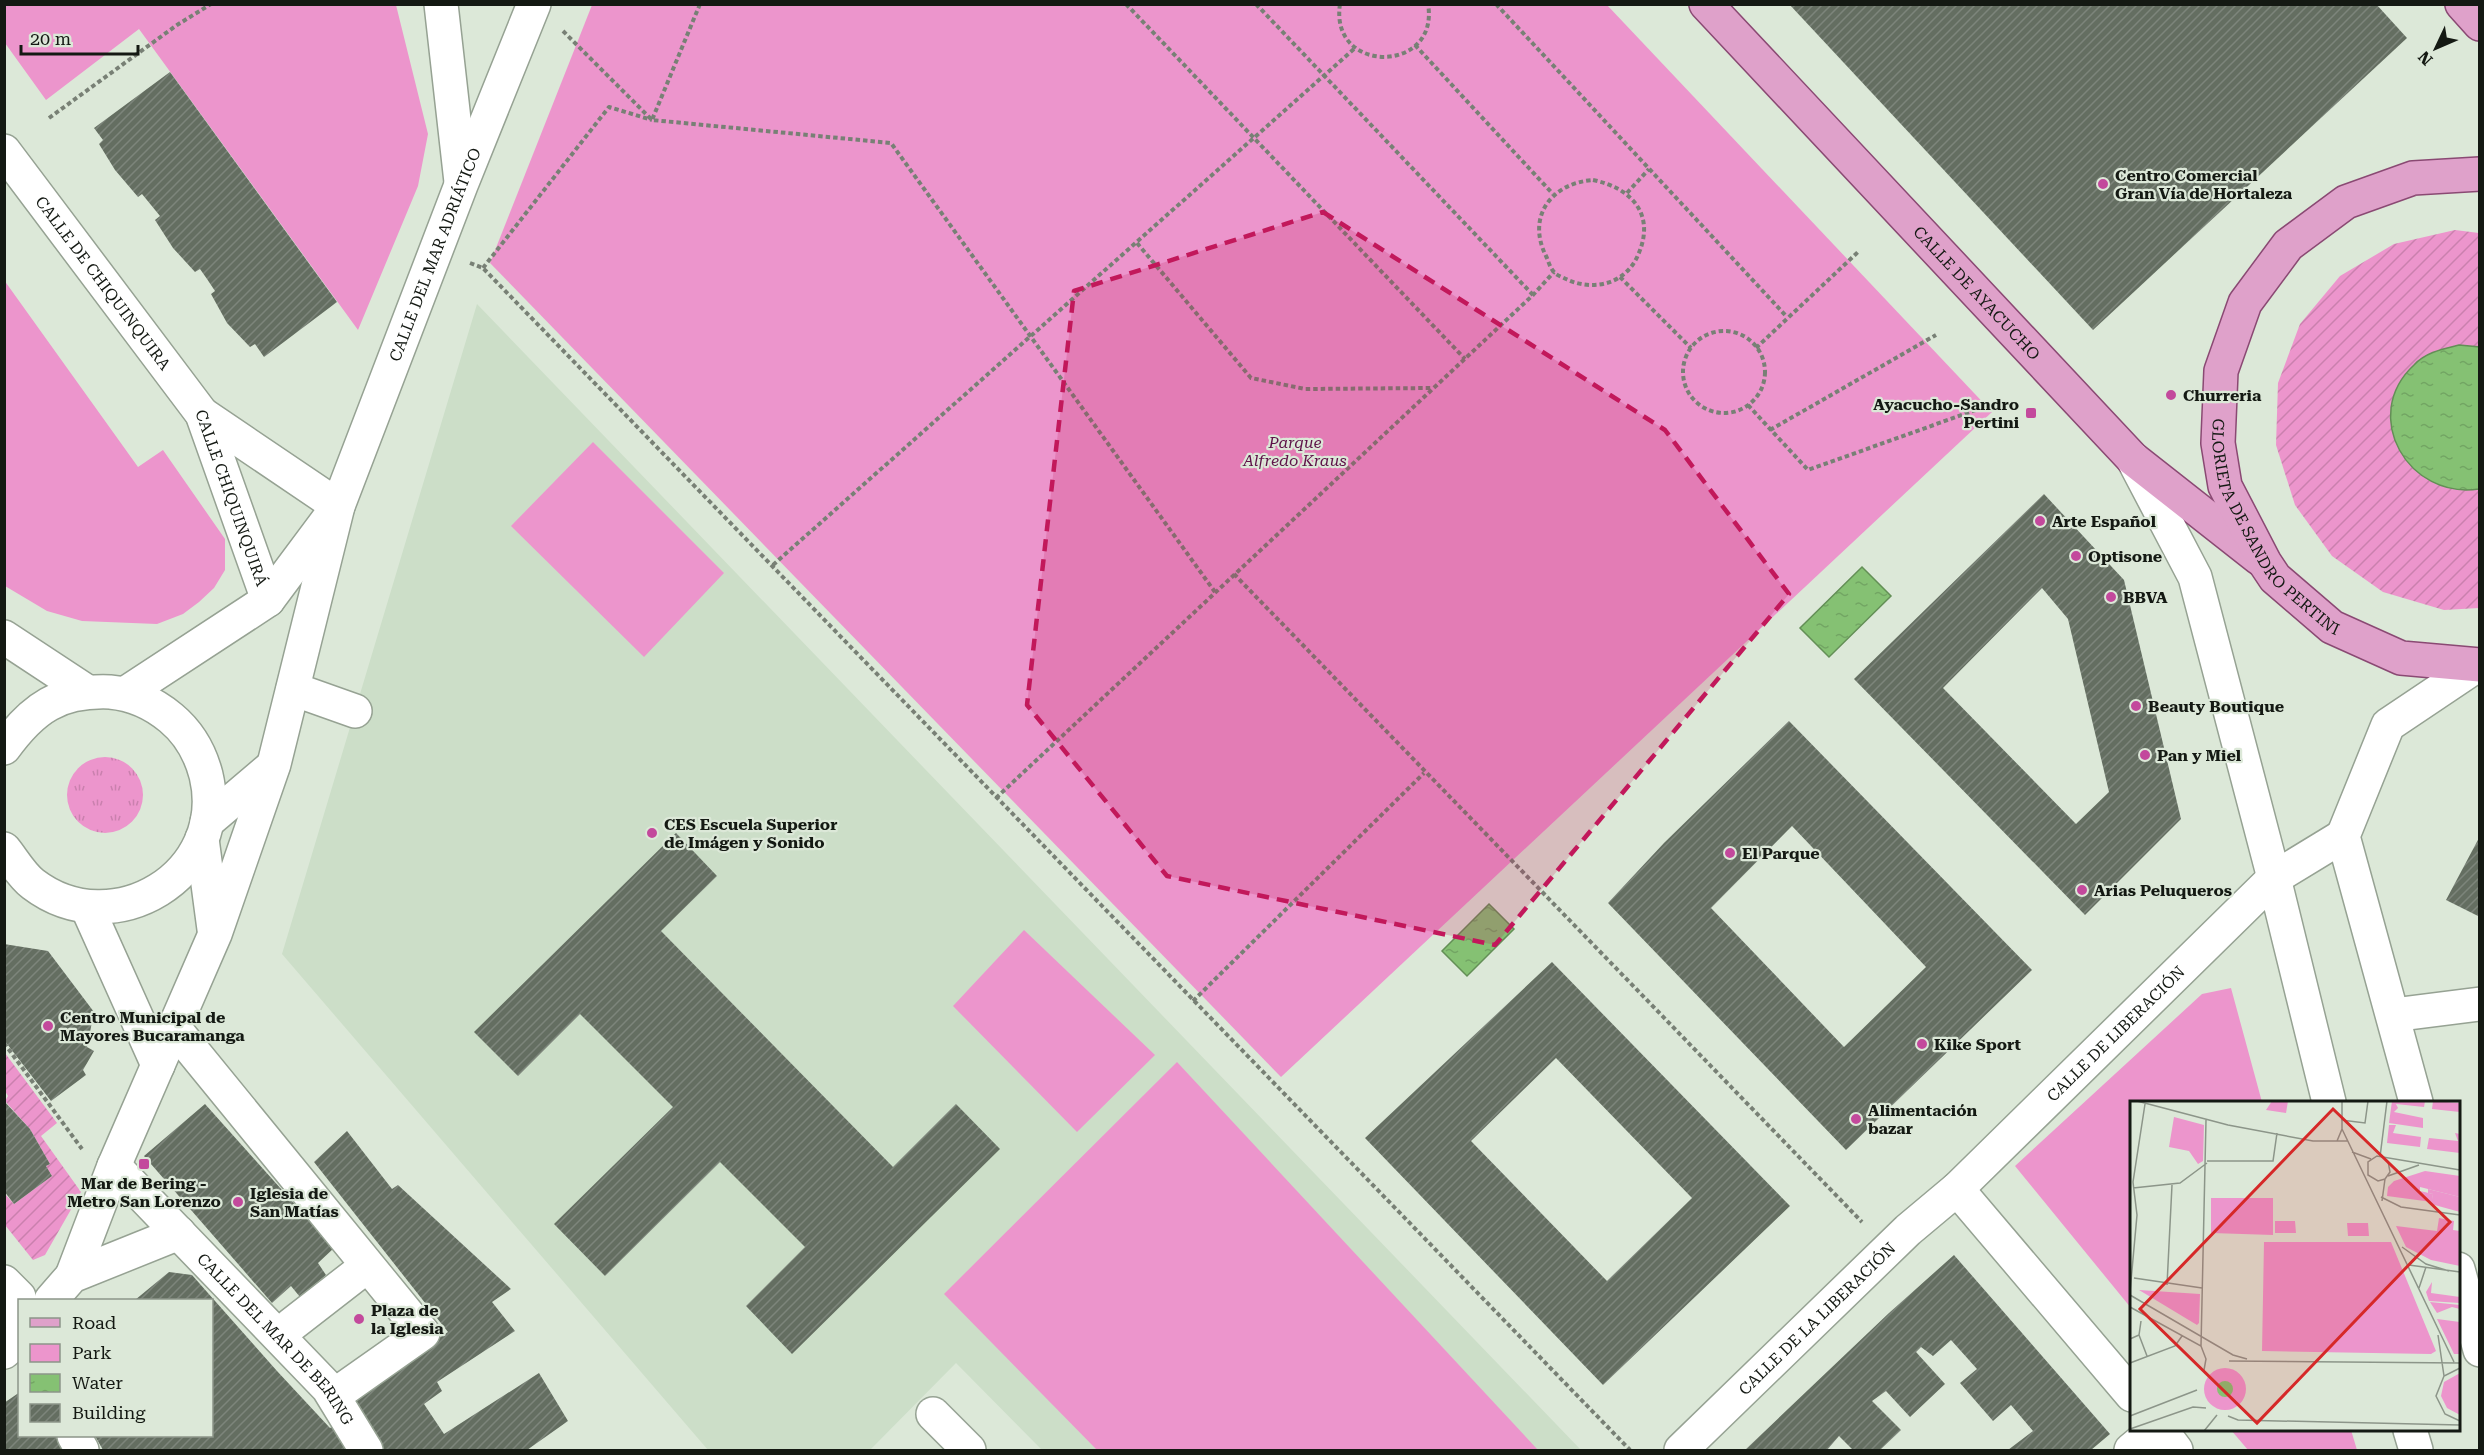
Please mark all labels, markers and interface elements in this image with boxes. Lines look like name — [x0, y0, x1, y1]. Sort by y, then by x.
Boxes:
scale bar — [21, 18, 138, 56]
north arrow — [2406, 18, 2466, 78]
text: 20 m — [30, 28, 71, 49]
text: N — [2414, 47, 2437, 69]
street label: CALLE DEL MAR ADRIÁTICO — [385, 145, 485, 364]
place label: Centro Comercial Gran Vía de Hortaleza — [2115, 166, 2293, 203]
marker: Centro Comercial Gran Vía de Hortaleza — [2096, 177, 2110, 191]
street label: CALLE DE CHIQUINQUIRA — [31, 192, 175, 374]
street label: CALLE DE AYACUCHO — [1909, 222, 2044, 364]
place label: Churreria — [2183, 386, 2262, 405]
marker: Churreria — [2164, 388, 2178, 402]
place label: Ayacucho-Sandro Pertini — [1873, 395, 2020, 432]
marker: Ayacucho-Sandro Pertini — [2024, 406, 2038, 420]
street label: CALLE CHIQUINQUIRÁ — [191, 407, 272, 589]
street label: GLORIETA DE SANDRO PERTINI — [2208, 418, 2342, 639]
park label: Parque Alfredo Kraus — [1242, 433, 1347, 470]
place label: Arte Español — [2052, 512, 2157, 531]
marker: Arte Español — [2033, 514, 2047, 528]
place label: Optisone — [2088, 547, 2162, 566]
marker: Optisone — [2069, 549, 2083, 563]
place label: BBVA — [2123, 588, 2168, 607]
marker: BBVA — [2104, 590, 2118, 604]
place label: Beauty Boutique — [2148, 697, 2284, 716]
marker: Beauty Boutique — [2129, 699, 2143, 713]
place label: Pan y Miel — [2157, 746, 2242, 765]
marker: Pan y Miel — [2138, 748, 2152, 762]
place label: CES Escuela Superior de Imágen y Sonido — [664, 815, 837, 852]
marker: CES Escuela Superior de Imágen y Sonido — [645, 826, 659, 840]
place label: El Parque — [1742, 844, 1820, 863]
marker: El Parque — [1723, 846, 1737, 860]
place label: Arias Peluqueros — [2094, 881, 2232, 900]
marker: Arias Peluqueros — [2075, 883, 2089, 897]
street label: CALLE DE LIBERACIÓN — [2043, 962, 2189, 1106]
place label: Centro Municipal de Mayores Bucaramanga — [60, 1008, 245, 1045]
marker: Centro Municipal de Mayores Bucaramanga — [41, 1019, 55, 1033]
place label: Kike Sport — [1934, 1035, 2021, 1054]
marker: Kike Sport — [1915, 1037, 1929, 1051]
place label: Alimentación bazar — [1868, 1101, 1977, 1138]
inset map — [2130, 1101, 2460, 1431]
marker: Alimentación bazar — [1849, 1112, 1863, 1126]
marker: Mar de Bering - Metro San Lorenzo — [137, 1157, 151, 1171]
place label: Mar de Bering - Metro San Lorenzo — [67, 1174, 221, 1211]
place label: Iglesia de San Matías — [250, 1184, 339, 1221]
marker: Iglesia de San Matías — [231, 1195, 245, 1209]
street label: CALLE DE LA LIBERACIÓN — [1735, 1239, 1900, 1399]
street label: CALLE DEL MAR DE BERING — [193, 1249, 358, 1429]
legend — [18, 1299, 213, 1437]
place label: Plaza de la Iglesia — [371, 1301, 444, 1338]
text: Road — [72, 1312, 117, 1333]
marker: Plaza de la Iglesia — [352, 1312, 366, 1326]
text: Park — [72, 1342, 112, 1363]
text: Water — [72, 1372, 123, 1393]
text: Building — [72, 1402, 146, 1423]

